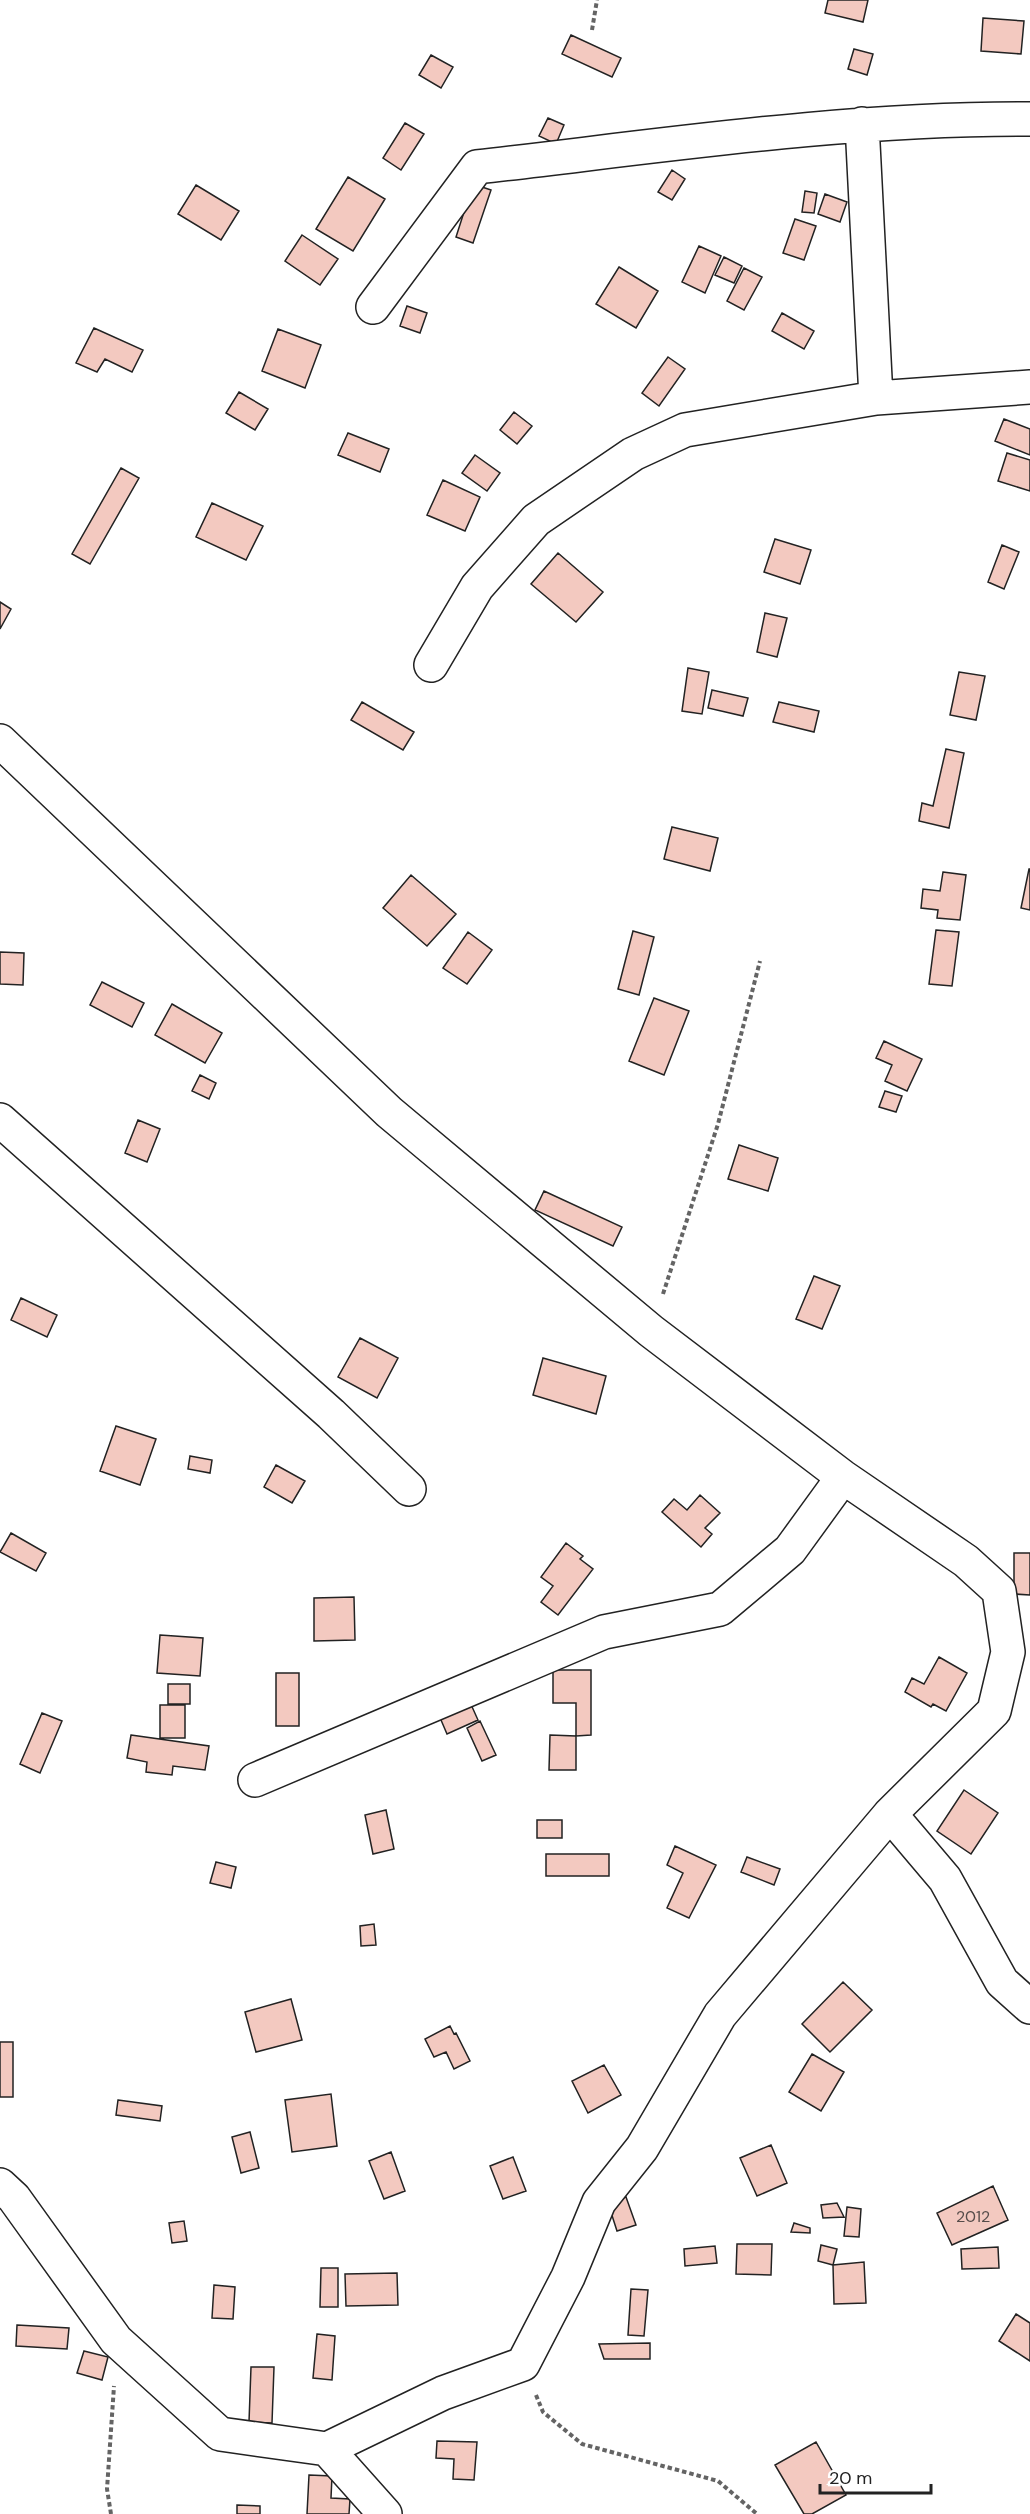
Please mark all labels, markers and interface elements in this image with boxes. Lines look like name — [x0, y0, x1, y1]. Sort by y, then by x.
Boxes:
house number: 2012 — [956, 2206, 990, 2227]
scale bar — [820, 2457, 931, 2495]
text: 20 m — [829, 2466, 872, 2490]

